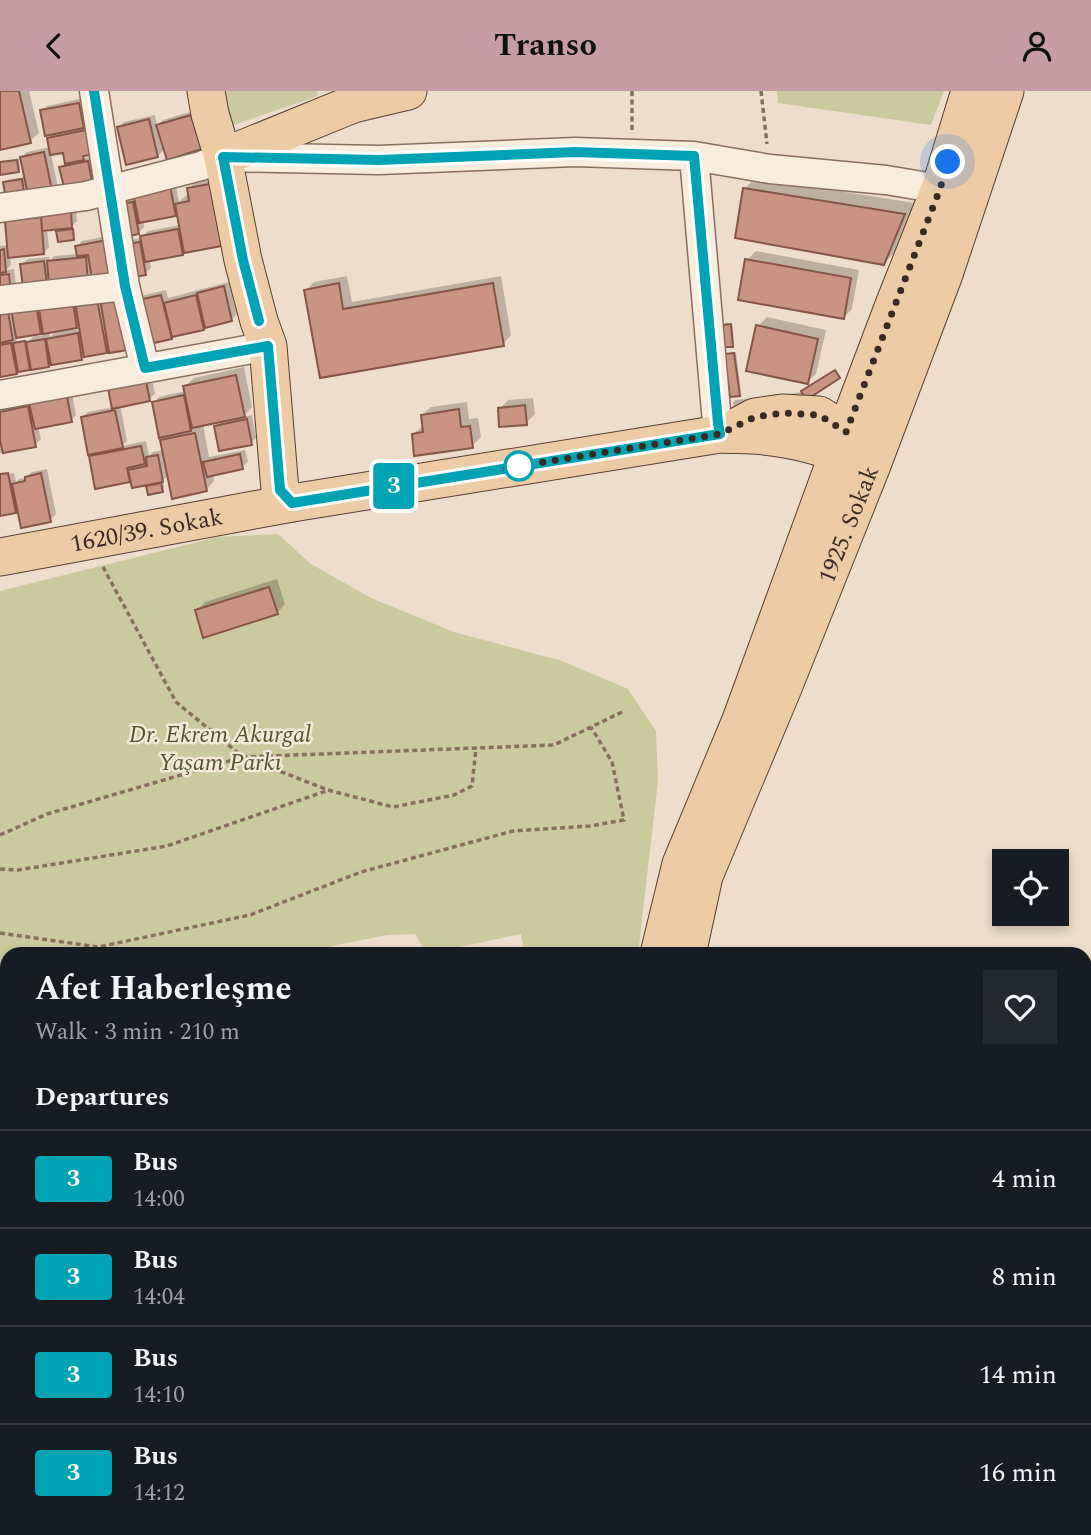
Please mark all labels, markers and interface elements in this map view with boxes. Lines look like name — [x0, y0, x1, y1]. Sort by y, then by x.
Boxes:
text: Transo — [494, 21, 597, 70]
icon: back — [35, 27, 73, 65]
icon: person — [1018, 27, 1056, 65]
your location — [930, 144, 965, 179]
unlabelled marker — [504, 451, 534, 481]
street label: 1925. Sokak — [809, 460, 889, 589]
line badge: 3 — [371, 463, 417, 509]
text: 3 — [387, 468, 401, 504]
street label: 1620/39. Sokak — [68, 499, 226, 563]
park label: Dr. Ekrem Akurgal Yaşam Parkı — [129, 717, 311, 781]
map controls — [992, 849, 1069, 926]
button: locate — [992, 849, 1069, 926]
text: Afet Haberleşme — [35, 964, 292, 1014]
button: heart — [983, 970, 1057, 1044]
text: Walk · 3 min · 210 m — [35, 1015, 240, 1050]
text: Departures — [35, 1077, 169, 1117]
text: Bus — [133, 1142, 178, 1182]
text: 4 min — [992, 1159, 1057, 1199]
text: 3 — [67, 1161, 80, 1197]
text: 14:00 — [133, 1182, 185, 1217]
text: Bus — [133, 1240, 178, 1280]
text: 8 min — [992, 1257, 1057, 1297]
text: 3 — [67, 1259, 80, 1295]
text: 14:04 — [133, 1280, 185, 1315]
text: Bus — [133, 1338, 178, 1378]
text: 14 min — [979, 1355, 1057, 1395]
text: 3 — [67, 1357, 80, 1393]
text: 14:10 — [133, 1378, 185, 1413]
text: Bus — [133, 1436, 178, 1476]
text: 16 min — [979, 1453, 1057, 1493]
text: 3 — [67, 1455, 80, 1491]
text: 14:12 — [133, 1476, 185, 1511]

